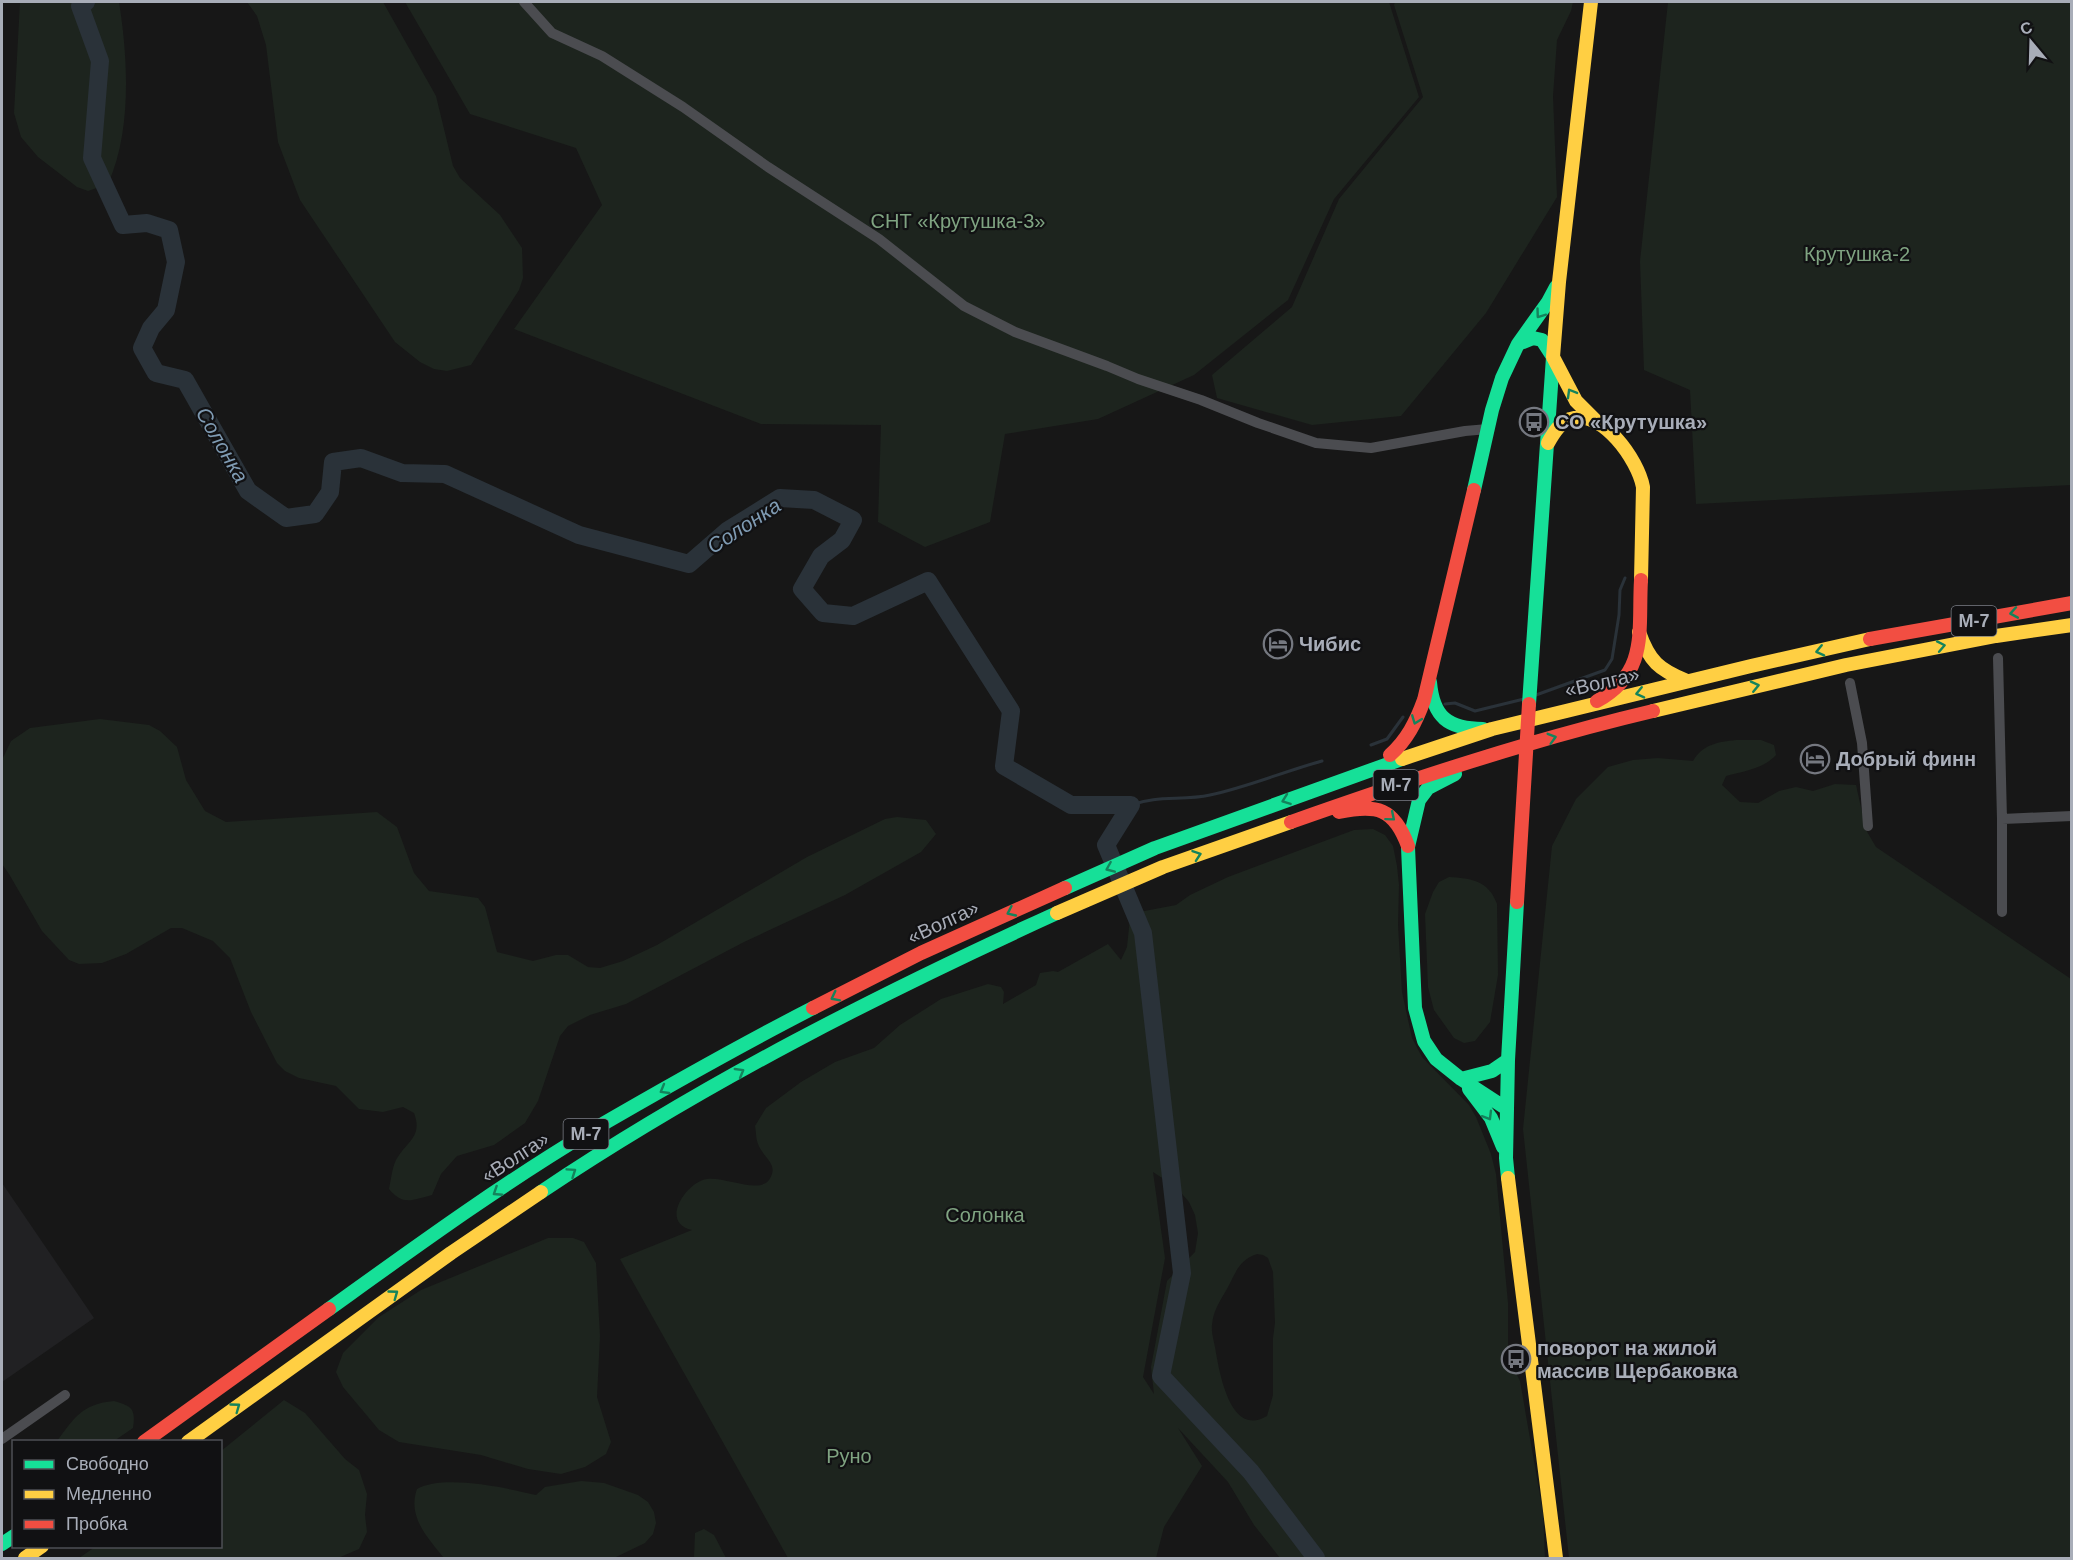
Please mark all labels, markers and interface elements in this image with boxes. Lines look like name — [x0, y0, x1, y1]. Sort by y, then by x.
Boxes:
north arrow — [2001, 12, 2061, 72]
text: С — [2018, 18, 2035, 38]
park label: СНТ «Крутушка-3» — [871, 210, 1045, 232]
park label: Крутушка-2 — [1804, 243, 1910, 265]
one-way arrow — [1536, 307, 1547, 318]
one-way arrow — [1567, 388, 1578, 399]
water label: Солонка — [192, 403, 253, 486]
bus stop icon: СО «Крутушка» — [1518, 406, 1550, 438]
place label: СО «Крутушка» — [1555, 411, 1707, 433]
water label: Солонка — [703, 493, 785, 558]
road number: М-7 — [1952, 606, 1996, 636]
one-way arrow — [2009, 607, 2019, 619]
hotel icon: Чибис — [1262, 628, 1294, 660]
place label: Чибис — [1299, 633, 1361, 655]
one-way arrow — [1936, 640, 1946, 653]
one-way arrow — [1815, 643, 1825, 656]
street label: «Волга» — [1563, 663, 1641, 701]
one-way arrow — [1750, 680, 1760, 693]
one-way arrow — [1635, 685, 1645, 698]
one-way arrow — [1411, 714, 1423, 725]
one-way arrow — [1547, 733, 1557, 745]
hotel icon: Добрый финн — [1799, 743, 1831, 775]
place label: Добрый финн — [1836, 748, 1976, 770]
road number: М-7 — [1374, 770, 1418, 800]
one-way arrow — [1281, 793, 1292, 805]
one-way arrow — [1384, 810, 1395, 821]
one-way arrow — [1191, 850, 1202, 863]
one-way arrow — [1105, 861, 1116, 873]
street label: «Волга» — [904, 896, 982, 948]
one-way arrow — [1006, 905, 1017, 917]
one-way arrow — [831, 990, 842, 1001]
one-way arrow — [734, 1068, 744, 1079]
one-way arrow — [659, 1082, 670, 1094]
one-way arrow — [1481, 1110, 1493, 1120]
road number: М-7 — [564, 1119, 608, 1149]
street label: «Волга» — [477, 1127, 553, 1187]
one-way arrow — [566, 1168, 577, 1179]
one-way arrow — [493, 1184, 504, 1195]
park label: Солонка — [945, 1204, 1026, 1226]
one-way arrow — [387, 1290, 398, 1301]
place label: поворот на жилой массив Щербаковка — [1537, 1337, 1739, 1382]
bus stop icon: поворот на жилой массив Щербаковка — [1500, 1343, 1532, 1375]
one-way arrow — [229, 1403, 240, 1414]
legend — [12, 1440, 222, 1548]
park label: Руно — [826, 1445, 872, 1467]
text: Свободно — [66, 1454, 149, 1474]
text: Медленно — [66, 1484, 152, 1504]
text: Пробка — [66, 1514, 129, 1534]

